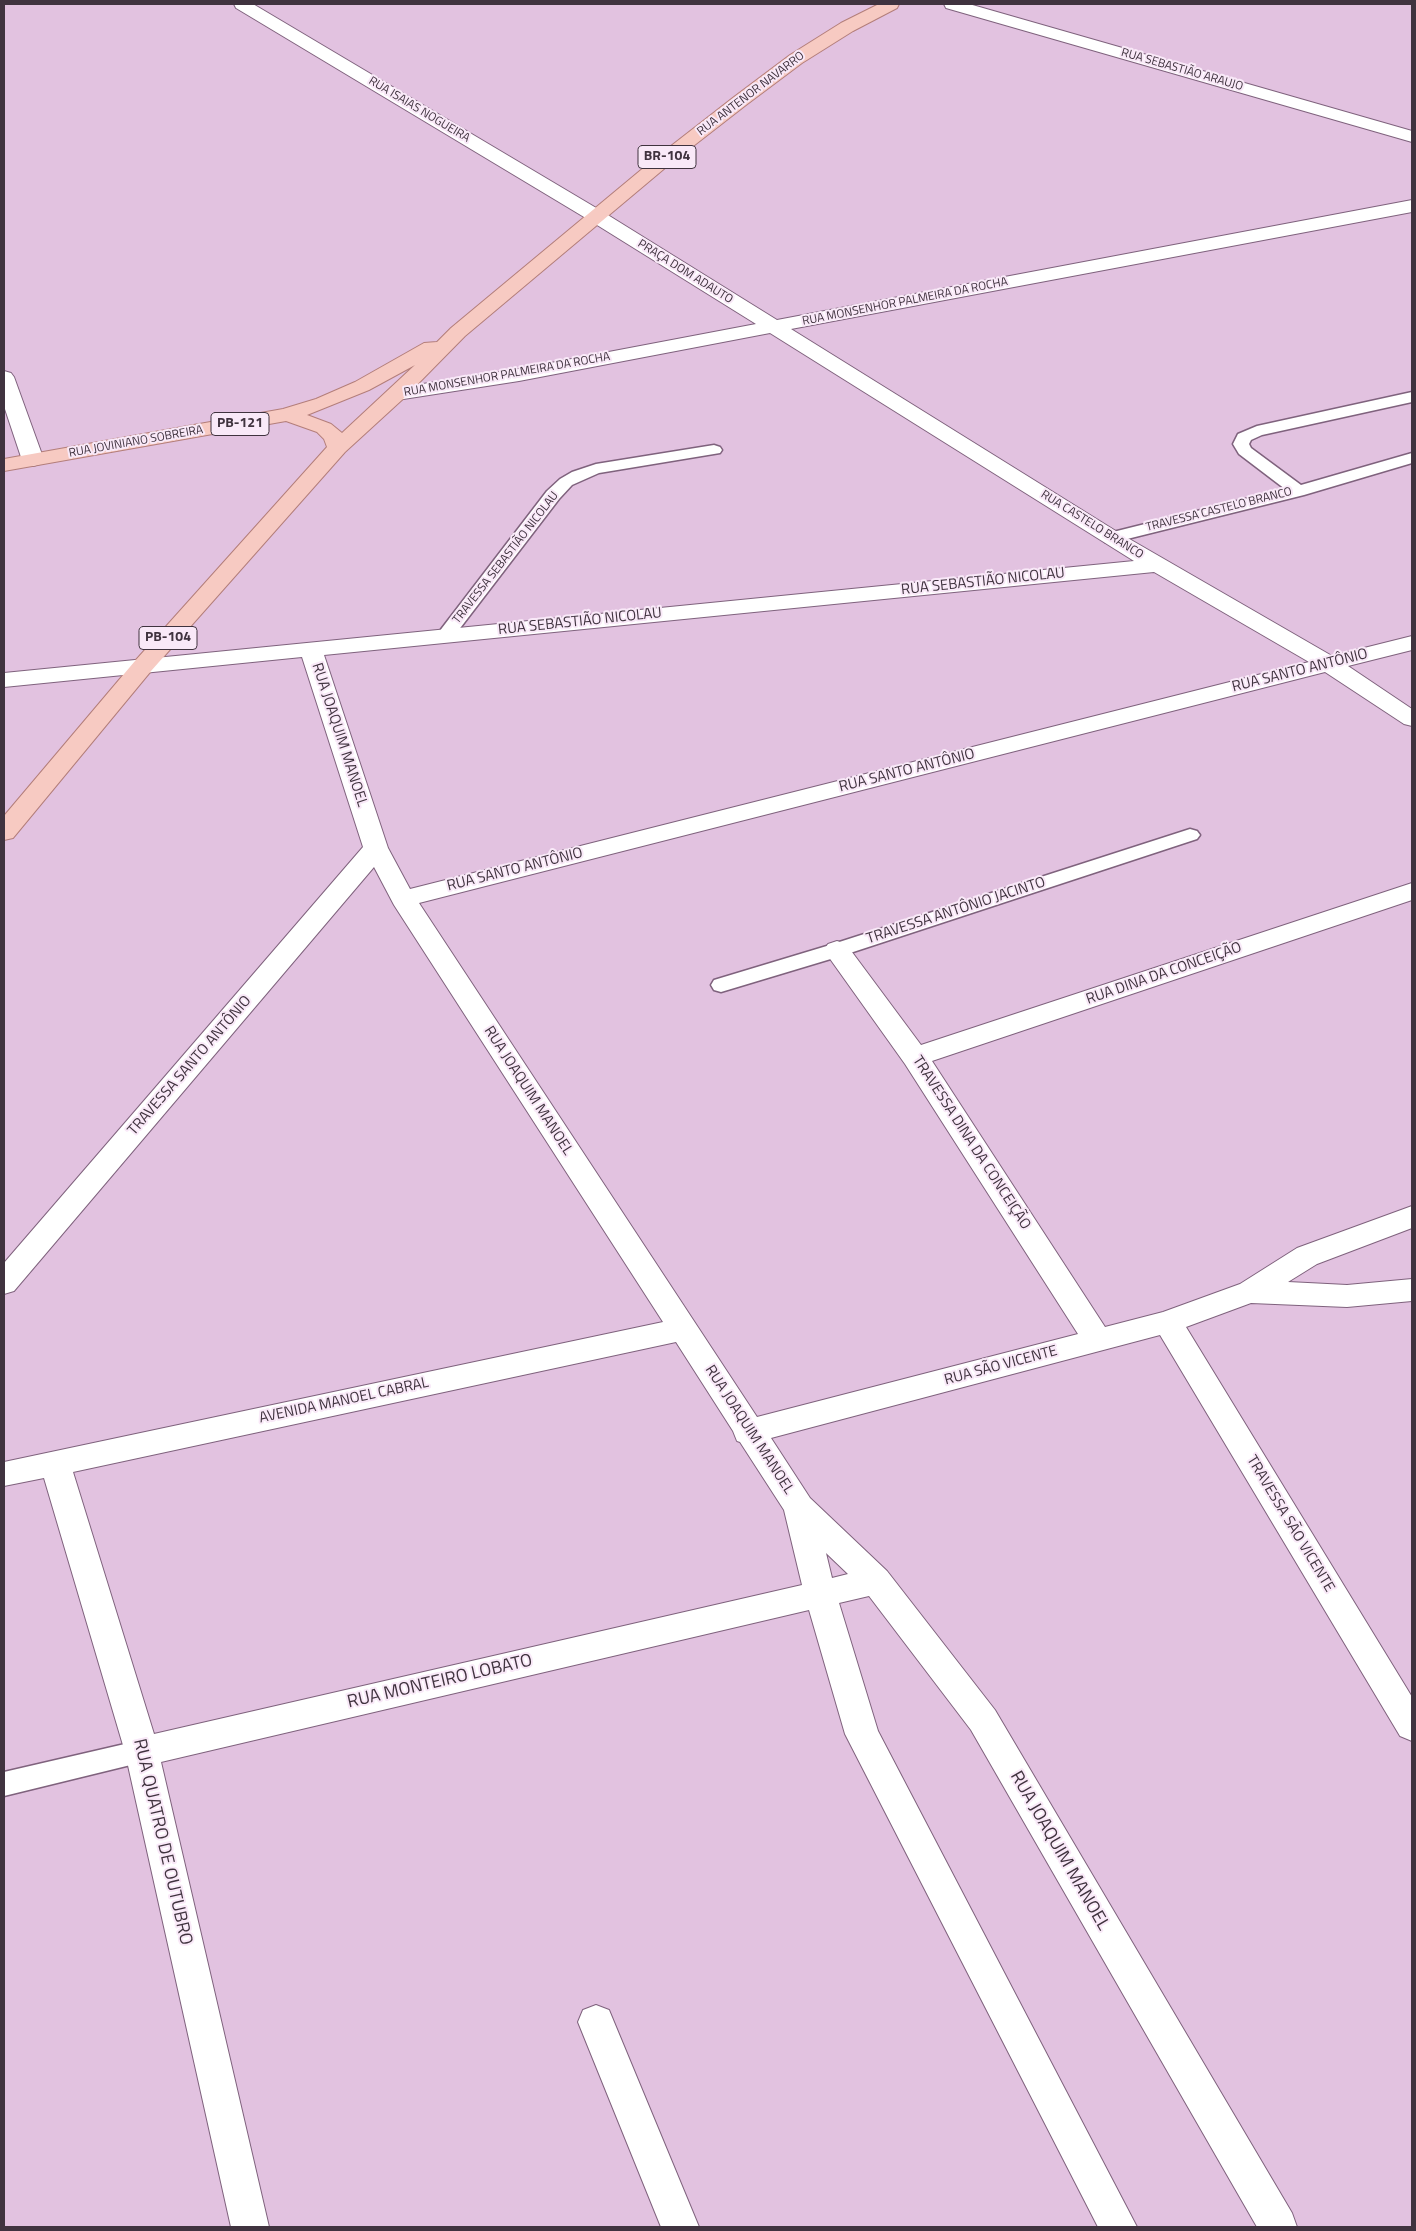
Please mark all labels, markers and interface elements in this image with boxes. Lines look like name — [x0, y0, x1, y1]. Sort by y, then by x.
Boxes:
street label: RUA SEBASTIÃO ARAUJO — [1119, 46, 1245, 94]
street label: RUA ANTENOR NAVARRO — [695, 49, 807, 139]
street label: RUA ISAIAS NOGUEIRA — [366, 74, 472, 146]
road number: BR-104 — [638, 146, 696, 168]
street label: PRAÇA DOM ADAUTO — [635, 237, 735, 307]
street label: RUA MONSENHOR PALMEIRA DA ROCHA — [801, 275, 1009, 329]
street label: RUA MONSENHOR PALMEIRA DA ROCHA — [403, 350, 611, 400]
road number: PB-121 — [211, 412, 269, 436]
street label: RUA JOVINIANO SOBREIRA — [68, 423, 204, 461]
street label: TRAVESSA CASTELO BRANCO — [1144, 485, 1294, 535]
street label: RUA CASTELO BRANCO — [1038, 488, 1146, 562]
street label: TRAVESSA SEBASTIÃO NICOLAU — [450, 489, 562, 627]
street label: RUA SEBASTIÃO NICOLAU — [900, 564, 1066, 600]
street label: RUA SEBASTIÃO NICOLAU — [497, 604, 663, 640]
road number: PB-104 — [139, 626, 197, 650]
street label: RUA SANTO ANTÔNIO — [1230, 645, 1370, 697]
street label: RUA JOAQUIM MANOEL — [307, 661, 371, 809]
street label: RUA SANTO ANTÔNIO — [837, 745, 977, 797]
street label: RUA SANTO ANTÔNIO — [445, 844, 585, 896]
street label: TRAVESSA ANTÔNIO JACINTO — [864, 874, 1048, 948]
street label: RUA DINA DA CONCEIÇÃO — [1084, 939, 1244, 1009]
street label: TRAVESSA SANTO ANTÔNIO — [124, 993, 256, 1139]
street label: RUA JOAQUIM MANOEL — [480, 1023, 576, 1159]
street label: TRAVESSA DINA DA CONCEIÇÃO — [908, 1053, 1034, 1233]
street label: RUA SÃO VICENTE — [943, 1342, 1059, 1390]
street label: RUA JOAQUIM MANOEL — [701, 1362, 797, 1498]
street label: AVENIDA MANOEL CABRAL — [257, 1374, 431, 1428]
street label: TRAVESSA SÃO VICENTE — [1242, 1452, 1338, 1596]
street label: RUA MONTEIRO LOBATO — [345, 1650, 535, 1714]
street label: RUA QUATRO DE OUTUBRO — [128, 1737, 196, 1947]
street label: RUA JOAQUIM MANOEL — [1005, 1768, 1113, 1934]

